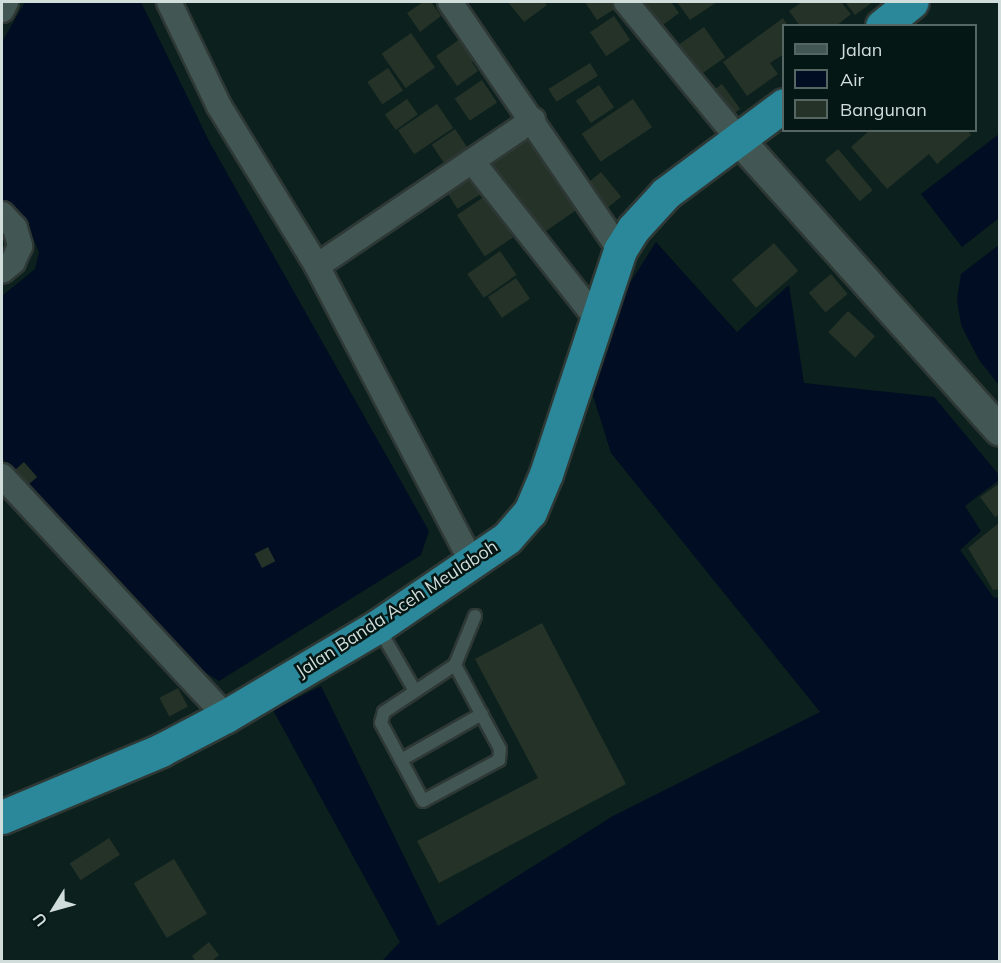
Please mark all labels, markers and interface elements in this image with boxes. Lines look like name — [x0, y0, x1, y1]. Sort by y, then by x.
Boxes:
legend — [782, 24, 977, 132]
text: Jalan — [840, 38, 882, 61]
text: Air — [840, 68, 864, 91]
text: Bangunan — [840, 98, 927, 121]
street label: Jalan Banda Aceh Meulaboh — [292, 536, 502, 682]
north arrow — [24, 879, 84, 939]
text: U — [28, 909, 51, 931]

